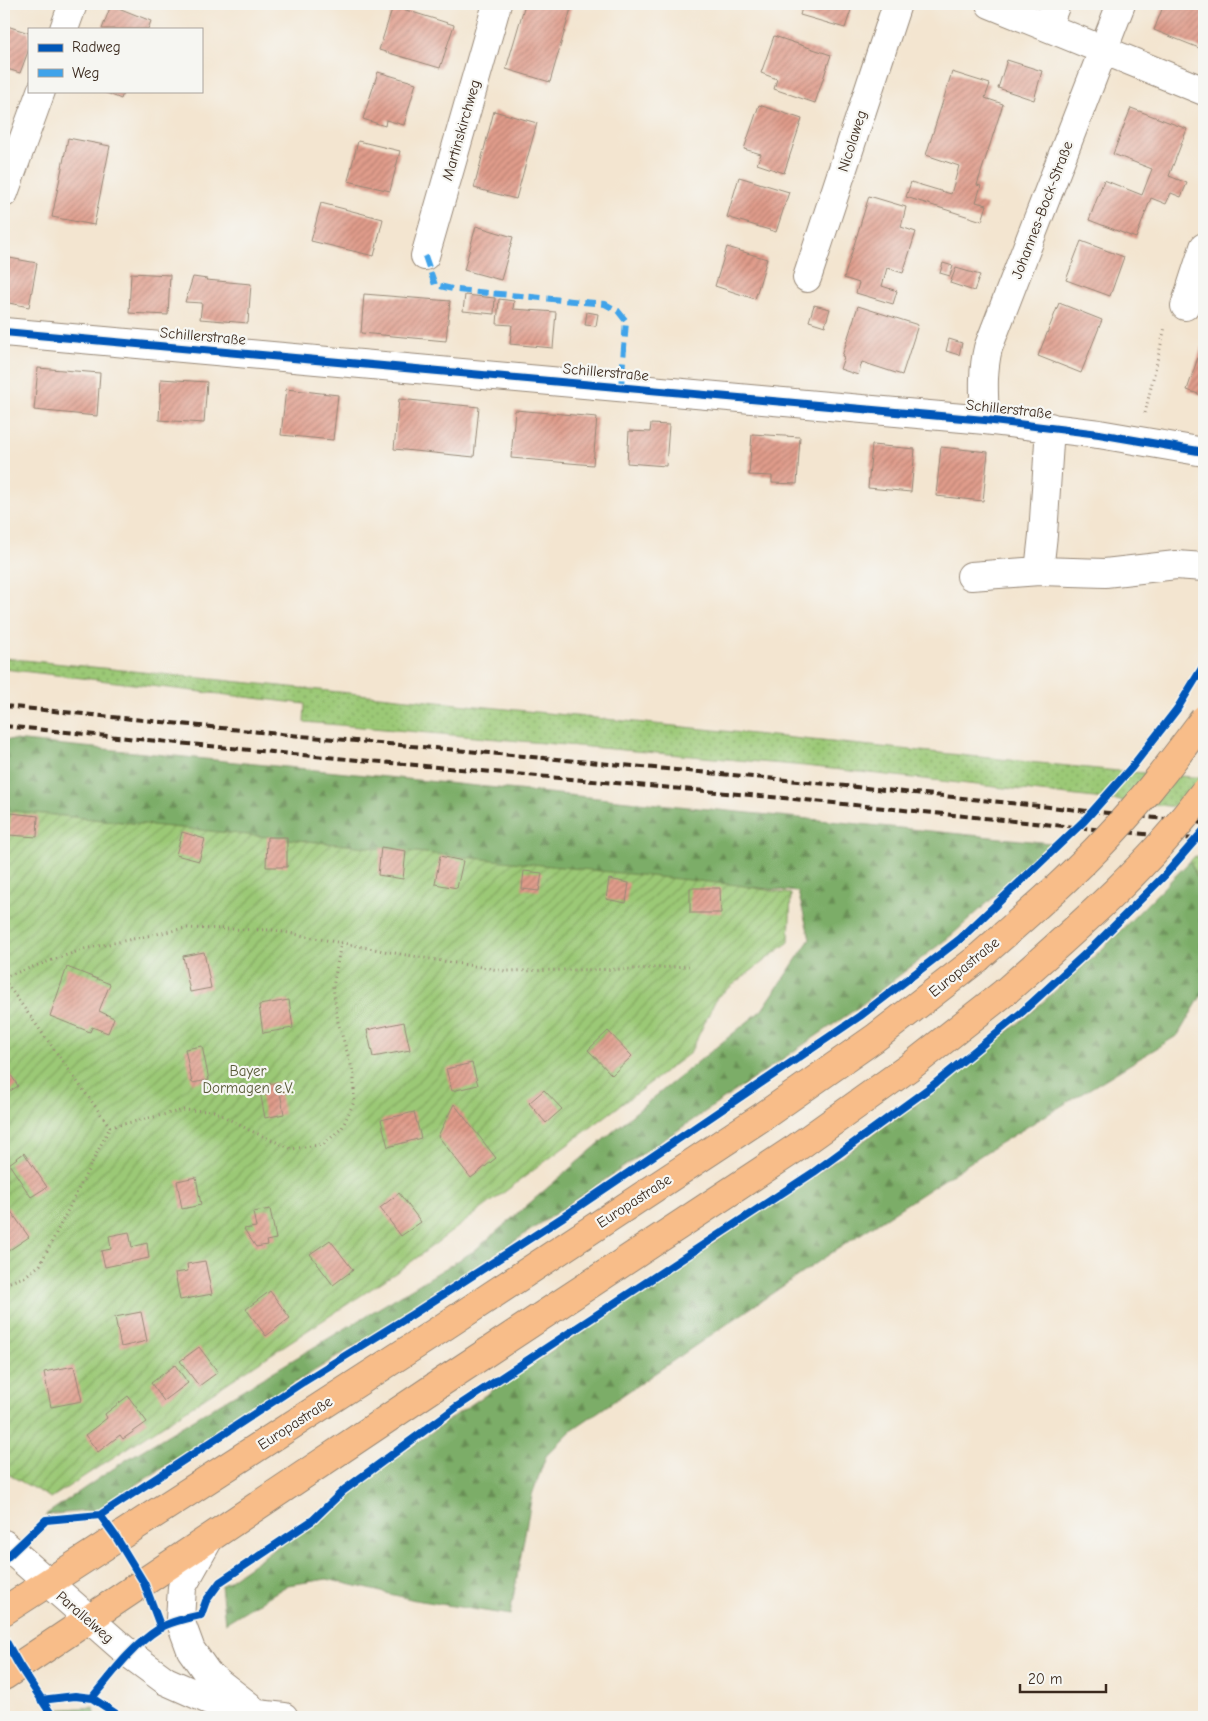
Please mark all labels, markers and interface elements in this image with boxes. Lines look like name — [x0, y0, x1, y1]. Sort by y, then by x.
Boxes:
legend — [28, 28, 202, 92]
text: Radweg — [72, 38, 121, 56]
text: Weg — [72, 64, 99, 82]
street label: Martinskirchweg — [438, 77, 484, 183]
street label: Nicolaweg — [834, 108, 870, 174]
street label: Johannes-Bock-Straße — [1007, 138, 1077, 281]
street label: Schillerstraße — [159, 323, 247, 349]
street label: Schillerstraße — [562, 359, 650, 385]
street label: Schillerstraße — [965, 396, 1053, 423]
street label: Europastraße — [925, 933, 1003, 1001]
park label: Bayer Dormagen e.V. — [203, 1062, 293, 1097]
street label: Europastraße — [593, 1170, 675, 1232]
street label: Europastraße — [254, 1392, 336, 1454]
street label: Parallelweg — [53, 1587, 117, 1647]
scale bar — [1020, 1661, 1107, 1693]
text: 20 m — [1028, 1670, 1062, 1688]

